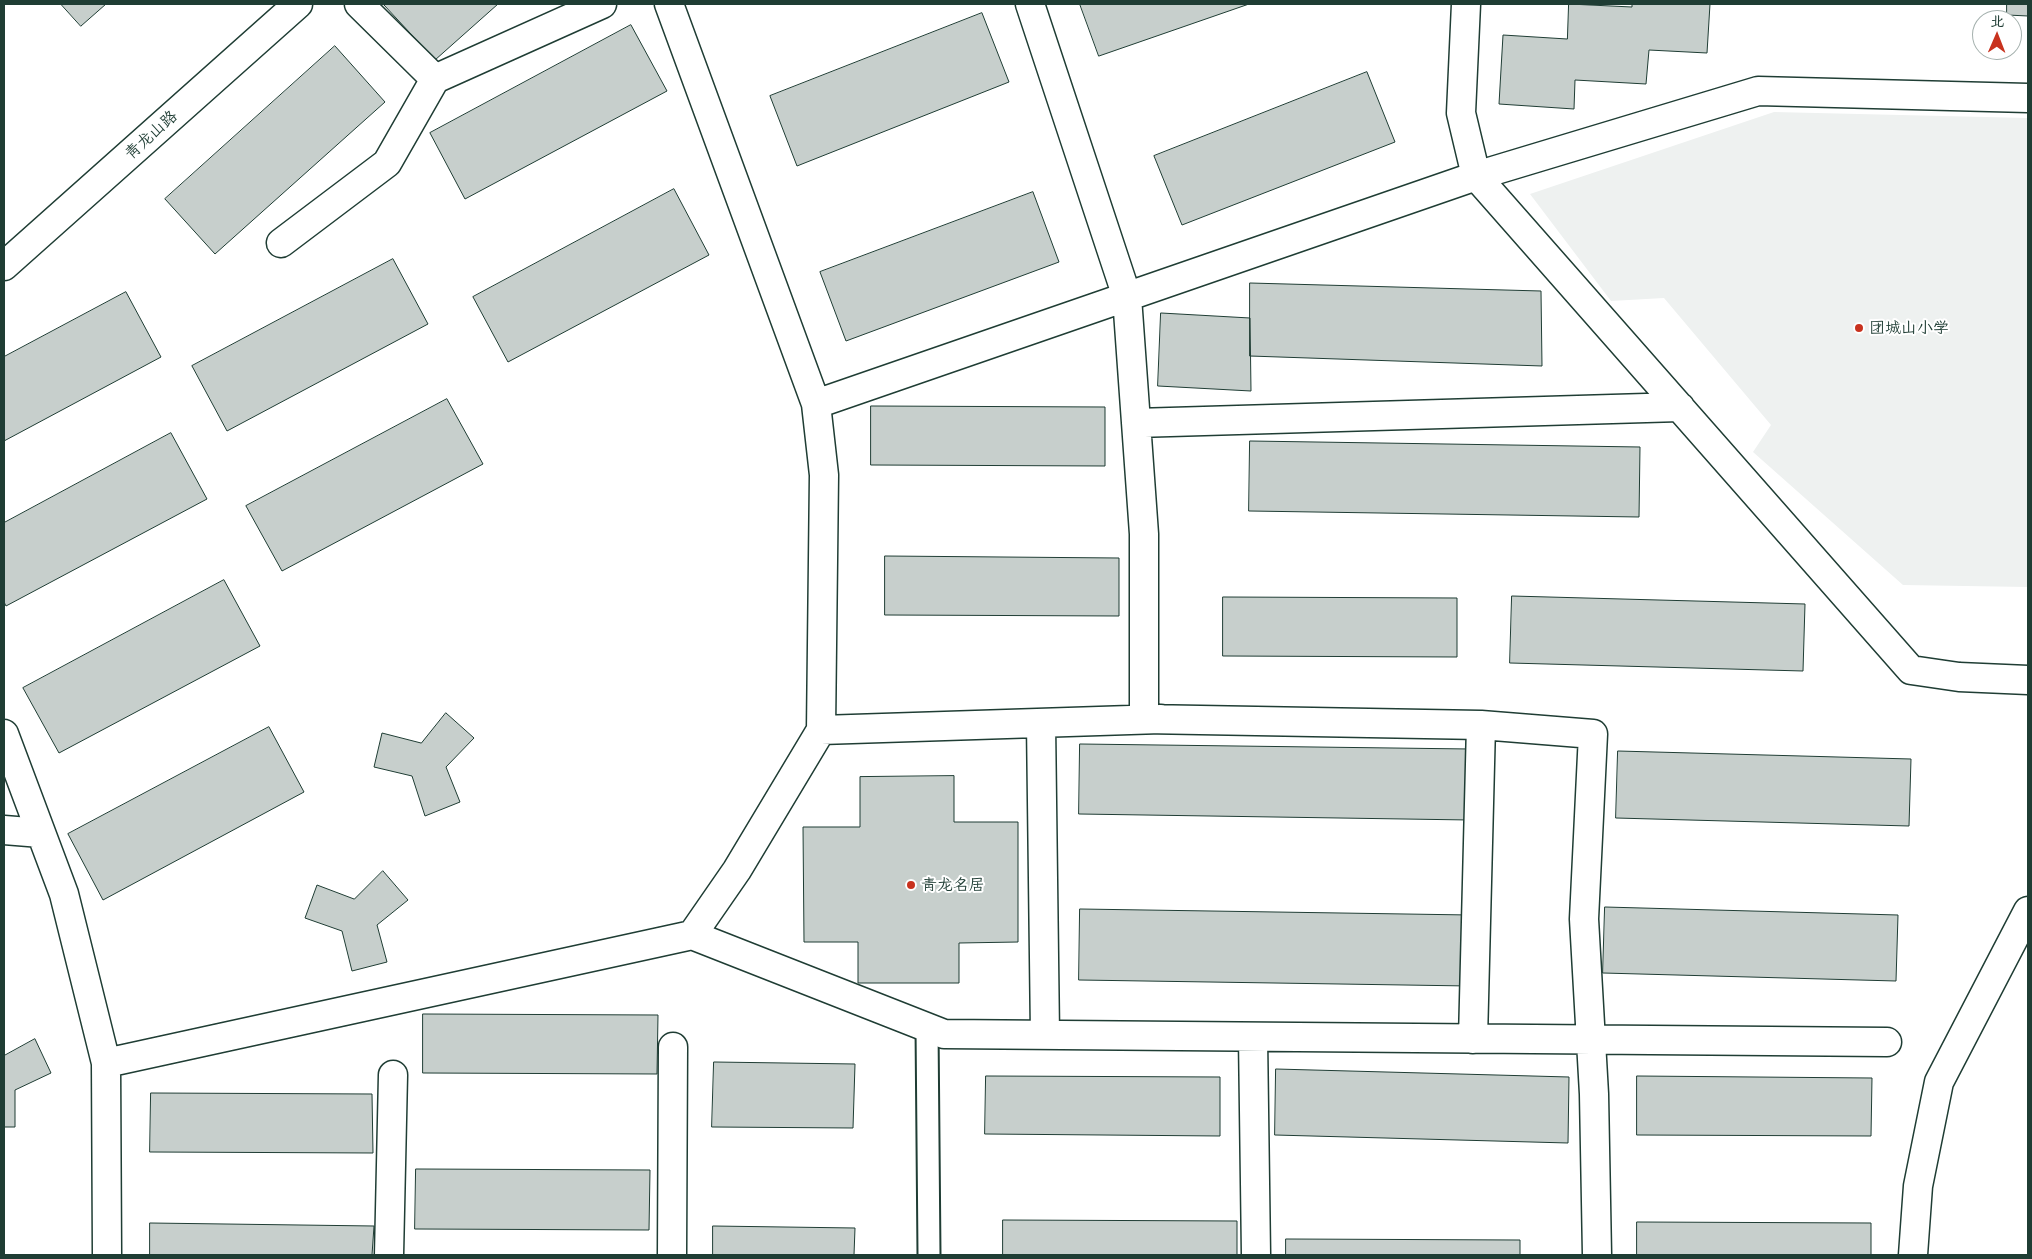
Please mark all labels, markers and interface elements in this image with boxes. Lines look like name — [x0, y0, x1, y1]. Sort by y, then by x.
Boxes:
north arrow — [1972, 10, 2022, 60]
text: 北 — [1990, 11, 2004, 30]
street label: 青龙山路 — [121, 106, 181, 164]
place label: 团城山小学 — [1869, 318, 1949, 338]
marker: 团城山小学 — [1853, 322, 1865, 334]
place label: 青龙名居 — [921, 875, 985, 895]
marker: 青龙名居 — [905, 879, 917, 891]

